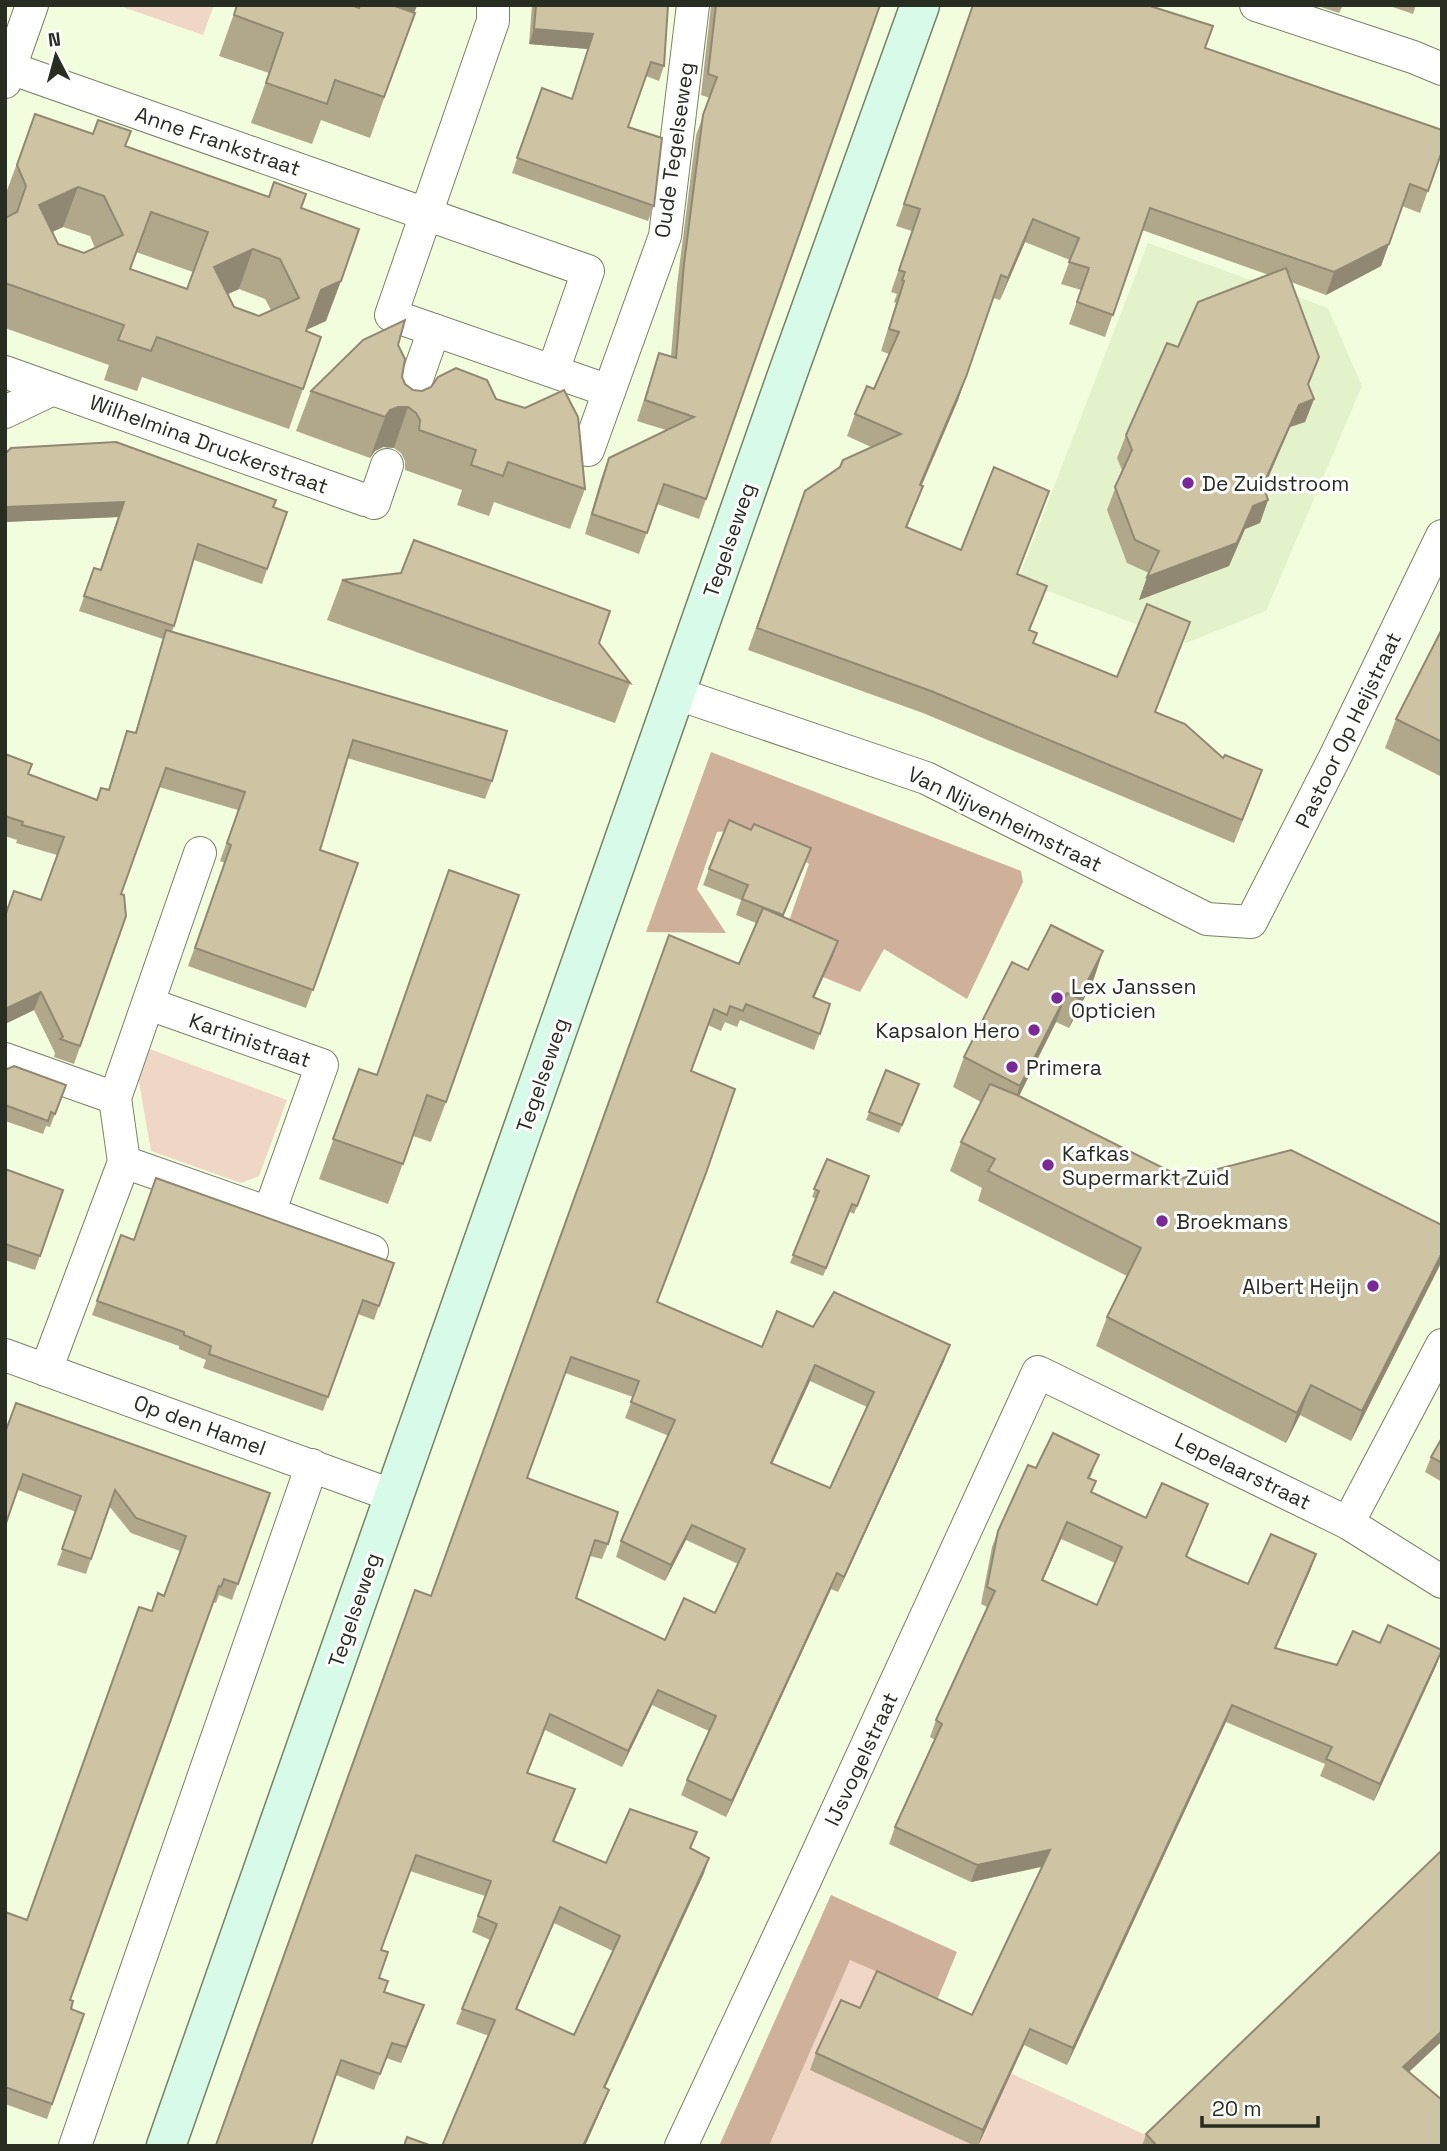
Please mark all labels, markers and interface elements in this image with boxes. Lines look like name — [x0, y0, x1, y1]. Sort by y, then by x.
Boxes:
north arrow — [21, 21, 91, 91]
text: N — [47, 26, 62, 53]
street label: Oude Tegelseweg — [648, 60, 700, 240]
street label: Anne Frankstraat — [132, 100, 304, 182]
street label: Wilhelmina Druckerstraat — [86, 388, 332, 500]
place label: De Zuidstroom — [1202, 470, 1349, 497]
marker: De Zuidstroom — [1180, 475, 1196, 491]
street label: Tegelseweg — [697, 479, 761, 601]
street label: Pastoor Op Heijstraat — [1289, 628, 1407, 832]
street label: Van Nijvenheimstraat — [903, 760, 1107, 878]
place label: Lex Janssen Opticien — [1071, 973, 1196, 1024]
marker: Lex Janssen Opticien — [1049, 990, 1065, 1006]
street label: Kartinistraat — [186, 1007, 314, 1073]
street label: Tegelseweg — [510, 1014, 574, 1136]
place label: Kapsalon Hero — [875, 1017, 1020, 1044]
marker: Kapsalon Hero — [1026, 1022, 1042, 1038]
place label: Primera — [1026, 1054, 1102, 1081]
marker: Primera — [1004, 1059, 1020, 1075]
place label: Kafkas Supermarkt Zuid — [1062, 1140, 1230, 1191]
marker: Kafkas Supermarkt Zuid — [1040, 1157, 1056, 1173]
place label: Broekmans — [1176, 1208, 1288, 1235]
marker: Broekmans — [1154, 1213, 1170, 1229]
place label: Albert Heijn — [1242, 1273, 1359, 1300]
marker: Albert Heijn — [1365, 1278, 1381, 1294]
street label: Op den Hamel — [130, 1389, 270, 1461]
street label: Lepelaarstraat — [1171, 1426, 1315, 1516]
street label: Tegelseweg — [322, 1549, 386, 1671]
street label: IJsvogelstraat — [818, 1688, 904, 1830]
scale bar — [1202, 2084, 1318, 2128]
text: 20 m — [1212, 2095, 1262, 2122]

